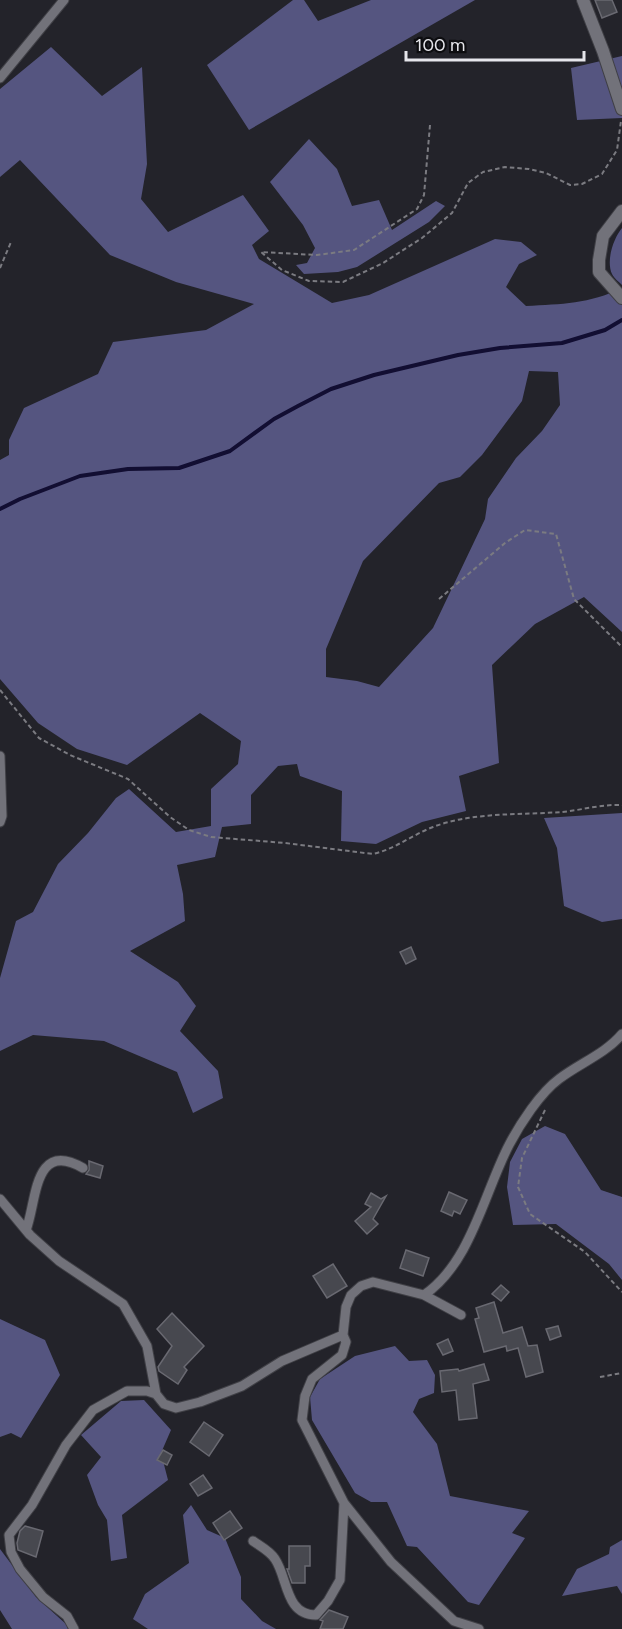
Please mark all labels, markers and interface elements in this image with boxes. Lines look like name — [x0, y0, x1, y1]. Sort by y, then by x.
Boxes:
scale bar — [406, 24, 584, 62]
text: 100 m — [415, 34, 465, 56]

